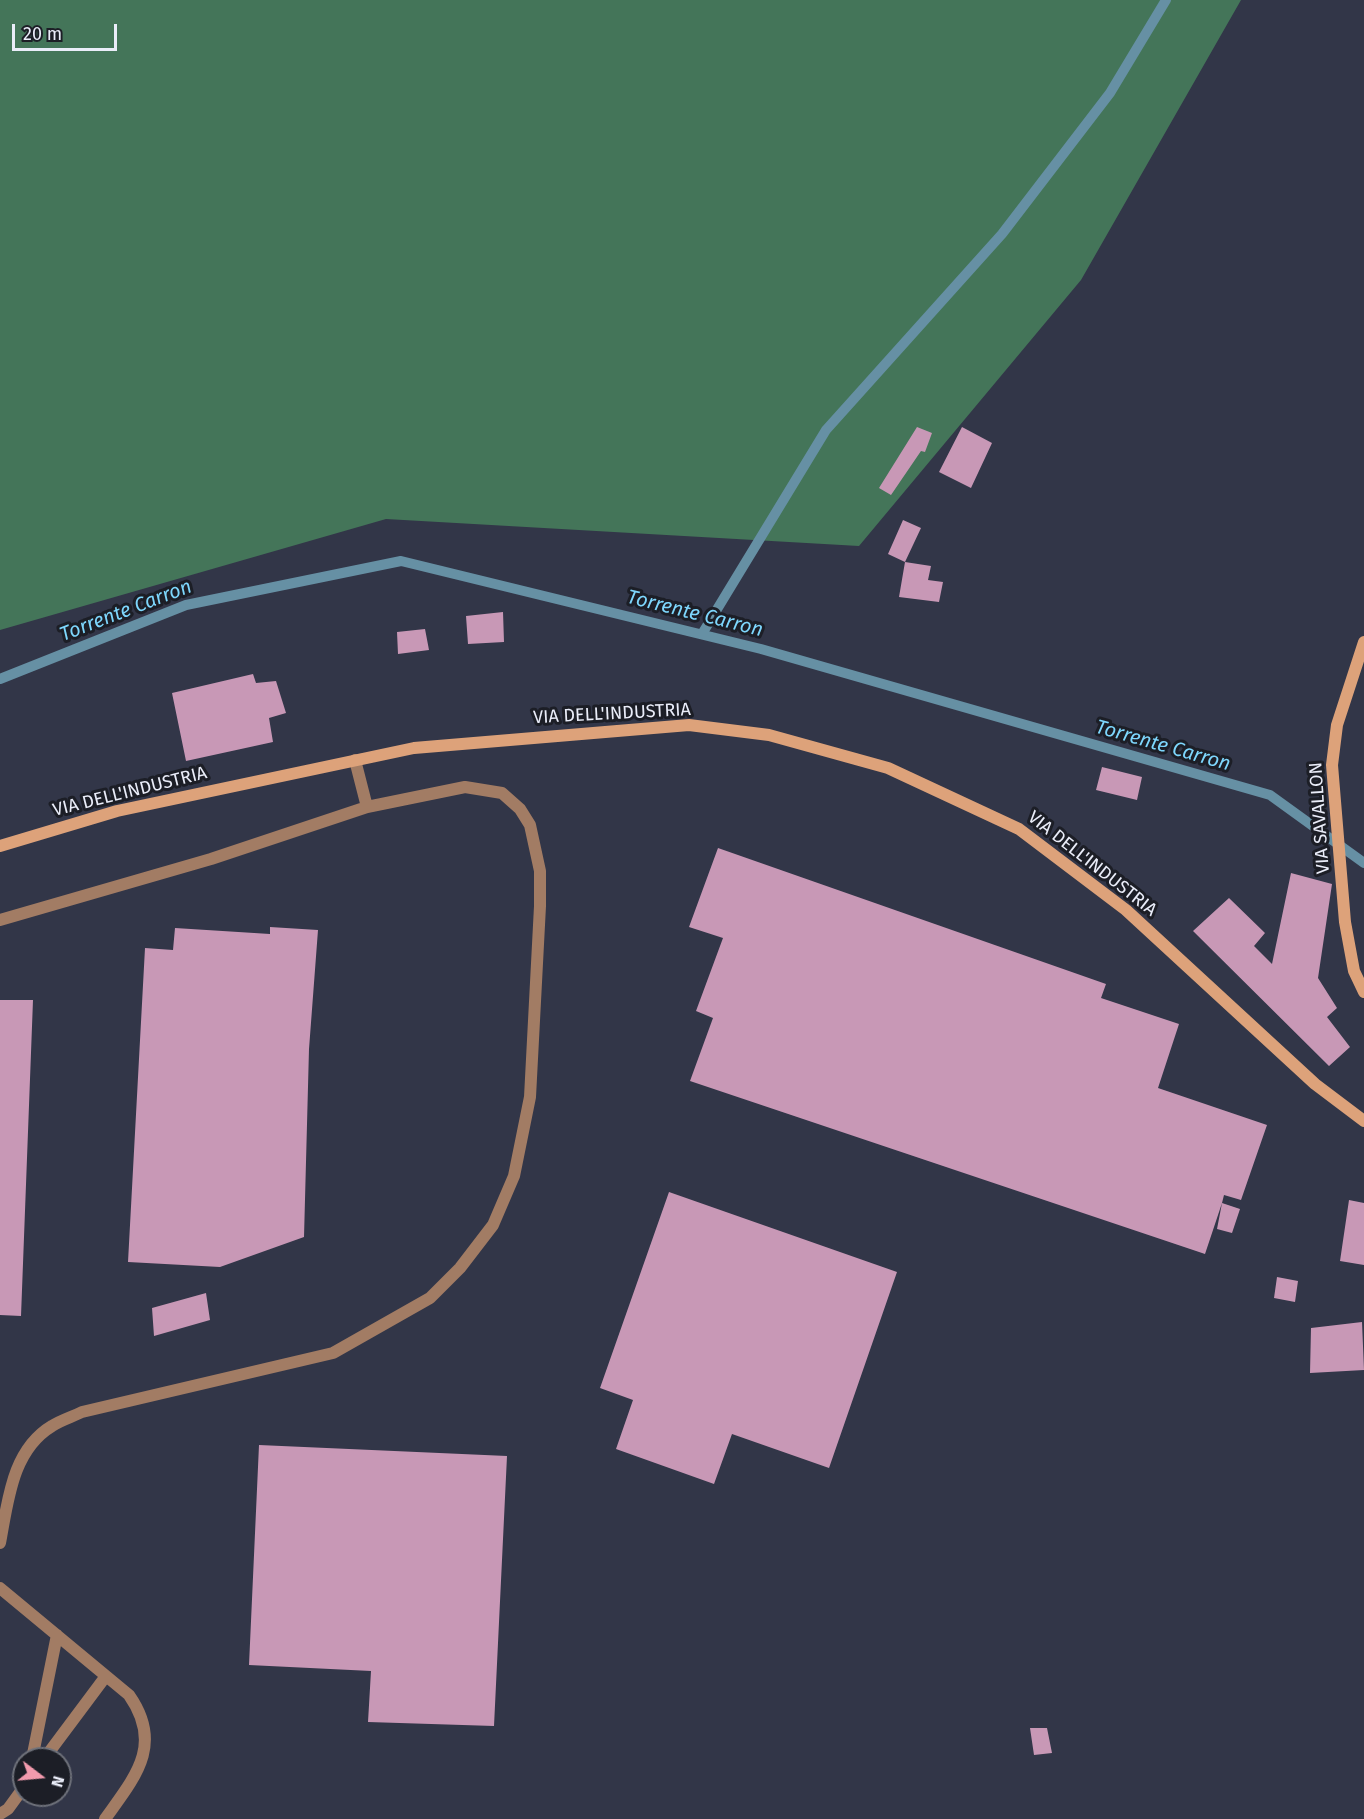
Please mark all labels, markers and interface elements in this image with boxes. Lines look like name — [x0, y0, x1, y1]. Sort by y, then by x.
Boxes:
scale bar — [15, 12, 120, 50]
text: 20 m — [23, 23, 62, 45]
water label: Torrente Carron — [57, 575, 195, 647]
water label: Torrente Carron — [624, 585, 766, 643]
street label: VIA DELL'INDUSTRIA — [533, 699, 691, 729]
water label: Torrente Carron — [1093, 715, 1233, 777]
street label: VIA SAVALLON — [1305, 761, 1335, 875]
street label: VIA DELL'INDUSTRIA — [51, 762, 209, 822]
street label: VIA DELL'INDUSTRIA — [1023, 807, 1161, 921]
north arrow — [12, 1747, 72, 1807]
text: N — [47, 1774, 68, 1789]

